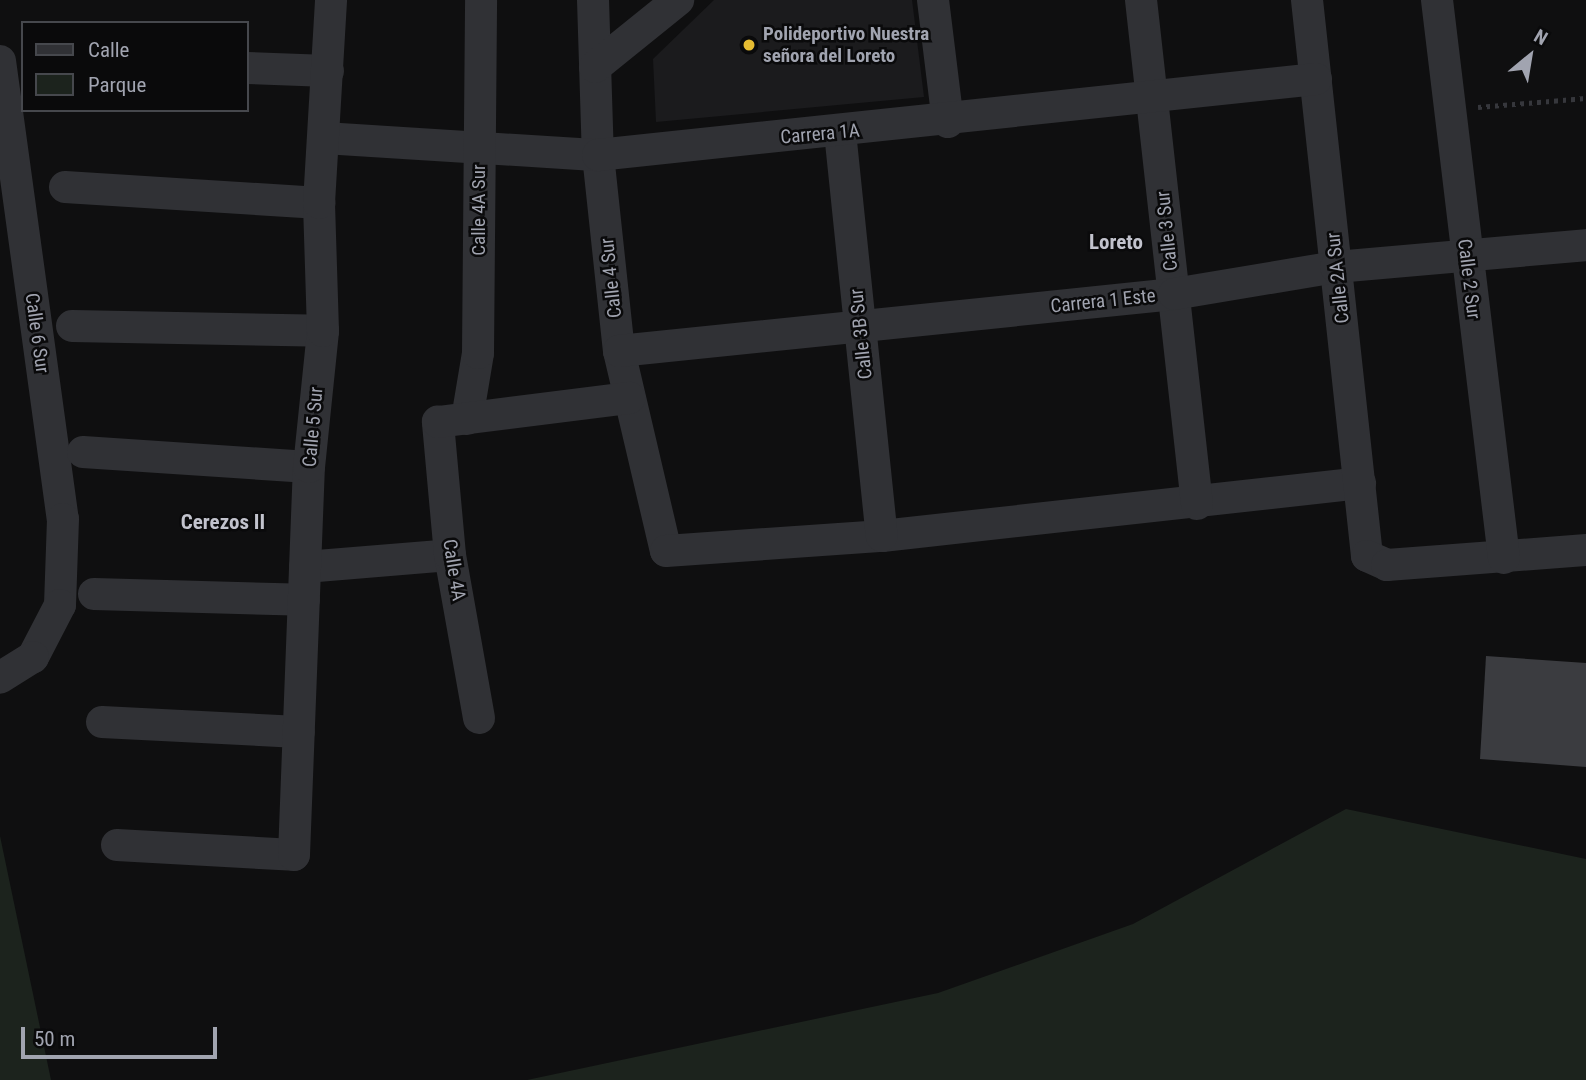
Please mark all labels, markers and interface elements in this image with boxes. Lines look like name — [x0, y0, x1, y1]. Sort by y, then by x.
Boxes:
legend — [21, 21, 248, 112]
north arrow — [1495, 21, 1565, 91]
place label: Polideportivo Nuestra señora del Loreto — [763, 23, 929, 67]
text: N — [1530, 25, 1552, 50]
marker: Polideportivo Nuestra señora del Loreto — [741, 37, 757, 53]
text: Calle — [88, 38, 129, 62]
text: Parque — [88, 73, 146, 97]
street label: Carrera 1A — [779, 119, 861, 149]
street label: Calle 4A Sur — [468, 164, 490, 256]
street label: Calle 3 Sur — [1151, 190, 1183, 272]
district label: Loreto — [1089, 229, 1143, 255]
street label: Calle 2A Sur — [1322, 231, 1354, 325]
street label: Calle 4 Sur — [595, 237, 627, 319]
street label: Calle 2 Sur — [1453, 238, 1485, 320]
street label: Carrera 1 Este — [1049, 284, 1157, 318]
street label: Calle 3B Sur — [845, 288, 877, 380]
street label: Calle 6 Sur — [20, 292, 54, 374]
street label: Calle 5 Sur — [298, 386, 328, 468]
district label: Cerezos II — [181, 509, 265, 535]
street label: Calle 4A — [438, 538, 470, 602]
scale bar — [24, 1014, 220, 1058]
text: 50 m — [34, 1027, 75, 1051]

